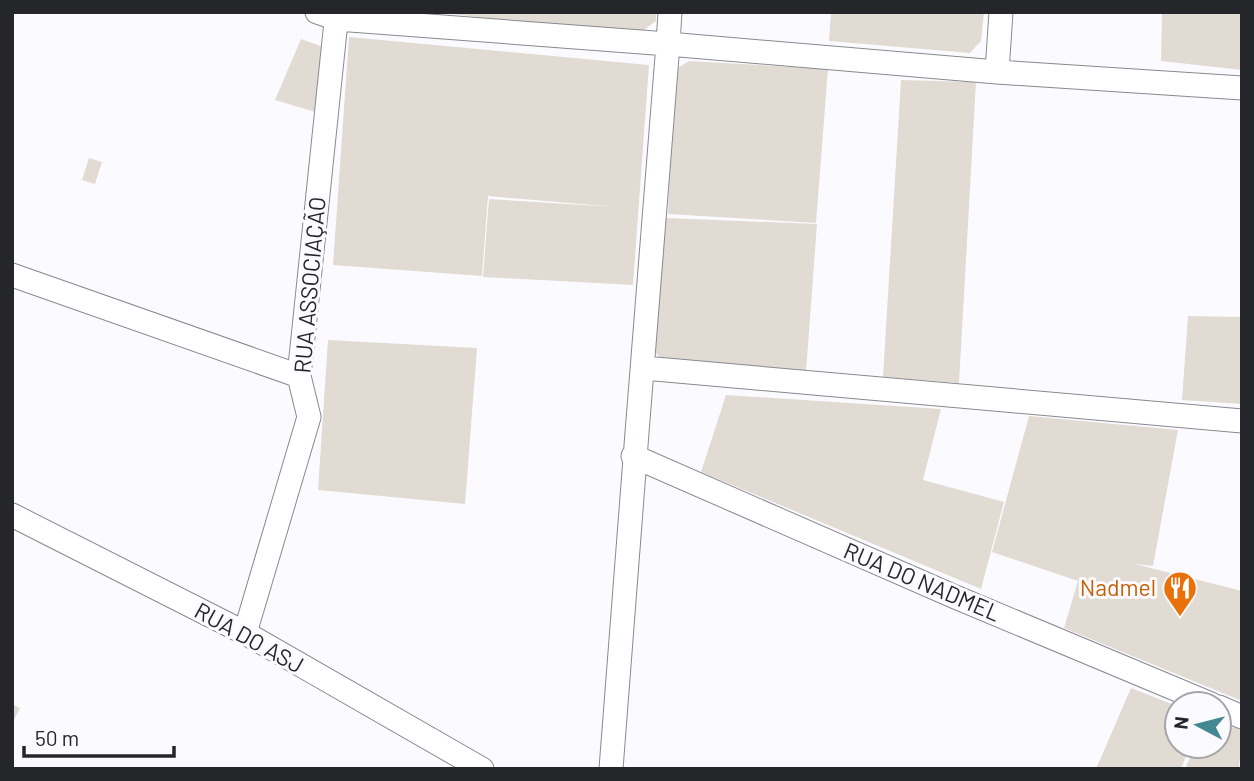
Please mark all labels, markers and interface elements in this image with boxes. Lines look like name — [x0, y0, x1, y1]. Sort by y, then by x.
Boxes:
street label: RUA ASSOCIAÇÃO — [287, 195, 331, 374]
street label: RUA DO NADMEL — [840, 535, 1005, 627]
restaurant icon: Nadmel — [1161, 569, 1199, 618]
place label: Nadmel — [1080, 573, 1156, 601]
street label: RUA DO ASJ — [190, 596, 309, 679]
north arrow — [1163, 690, 1233, 760]
scale bar — [24, 714, 175, 758]
text: N — [1168, 715, 1193, 731]
text: 50 m — [35, 725, 79, 750]

